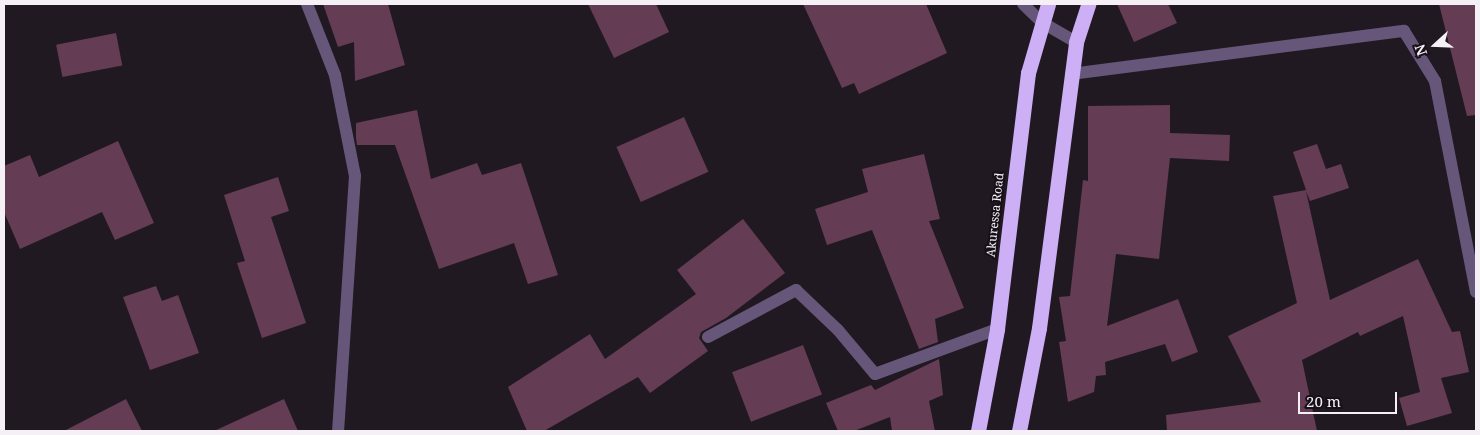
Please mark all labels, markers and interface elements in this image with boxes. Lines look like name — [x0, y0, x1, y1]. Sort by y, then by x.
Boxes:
north arrow — [1410, 20, 1460, 70]
text: N — [1410, 42, 1431, 59]
street label: Akuressa Road — [983, 172, 1007, 258]
scale bar — [1300, 382, 1399, 414]
text: 20 m — [1306, 391, 1341, 411]

